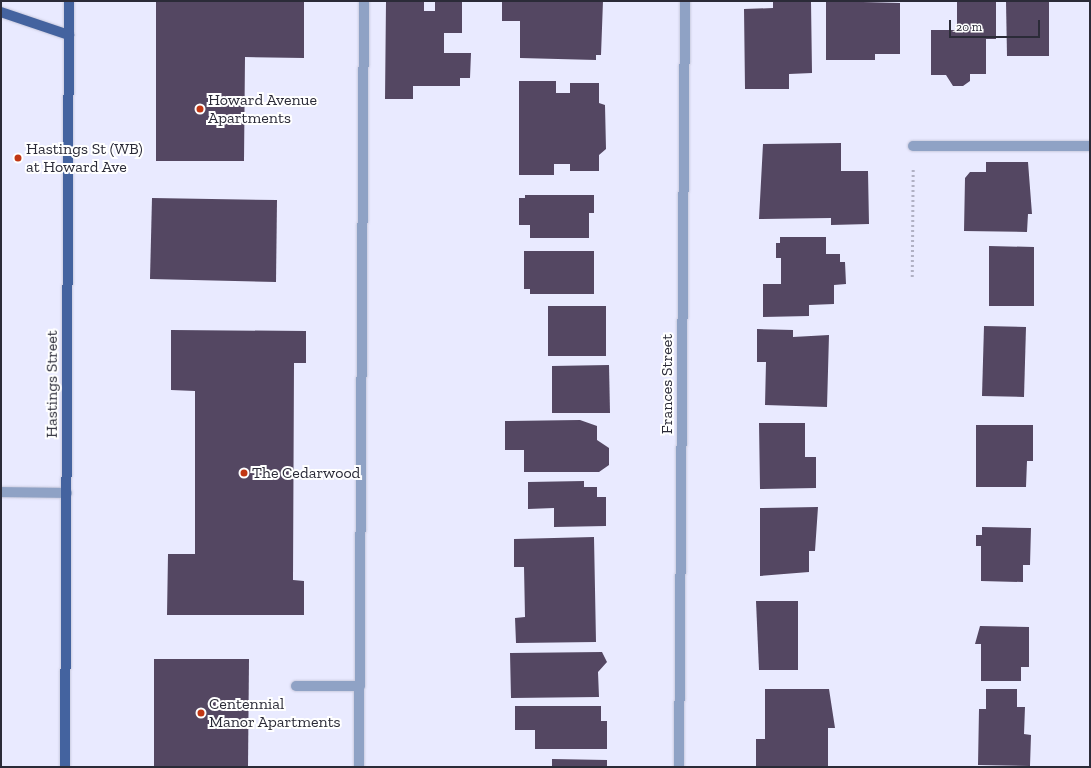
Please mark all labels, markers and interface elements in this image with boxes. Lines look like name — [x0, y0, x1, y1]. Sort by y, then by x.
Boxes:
scale bar — [951, 12, 1042, 38]
text: 20 m — [956, 20, 982, 34]
place label: Howard Avenue Apartments — [208, 90, 318, 128]
marker: Howard Avenue Apartments — [195, 104, 205, 114]
place label: Hastings St (WB) at Howard Ave — [26, 139, 143, 177]
marker: Hastings St (WB) at Howard Ave — [13, 153, 23, 163]
street label: Hastings Street — [42, 330, 62, 438]
street label: Frances Street — [657, 334, 677, 434]
place label: The Cedarwood — [252, 463, 360, 483]
marker: The Cedarwood — [239, 468, 249, 478]
place label: Centennial Manor Apartments — [209, 694, 341, 732]
marker: Centennial Manor Apartments — [196, 708, 206, 718]

